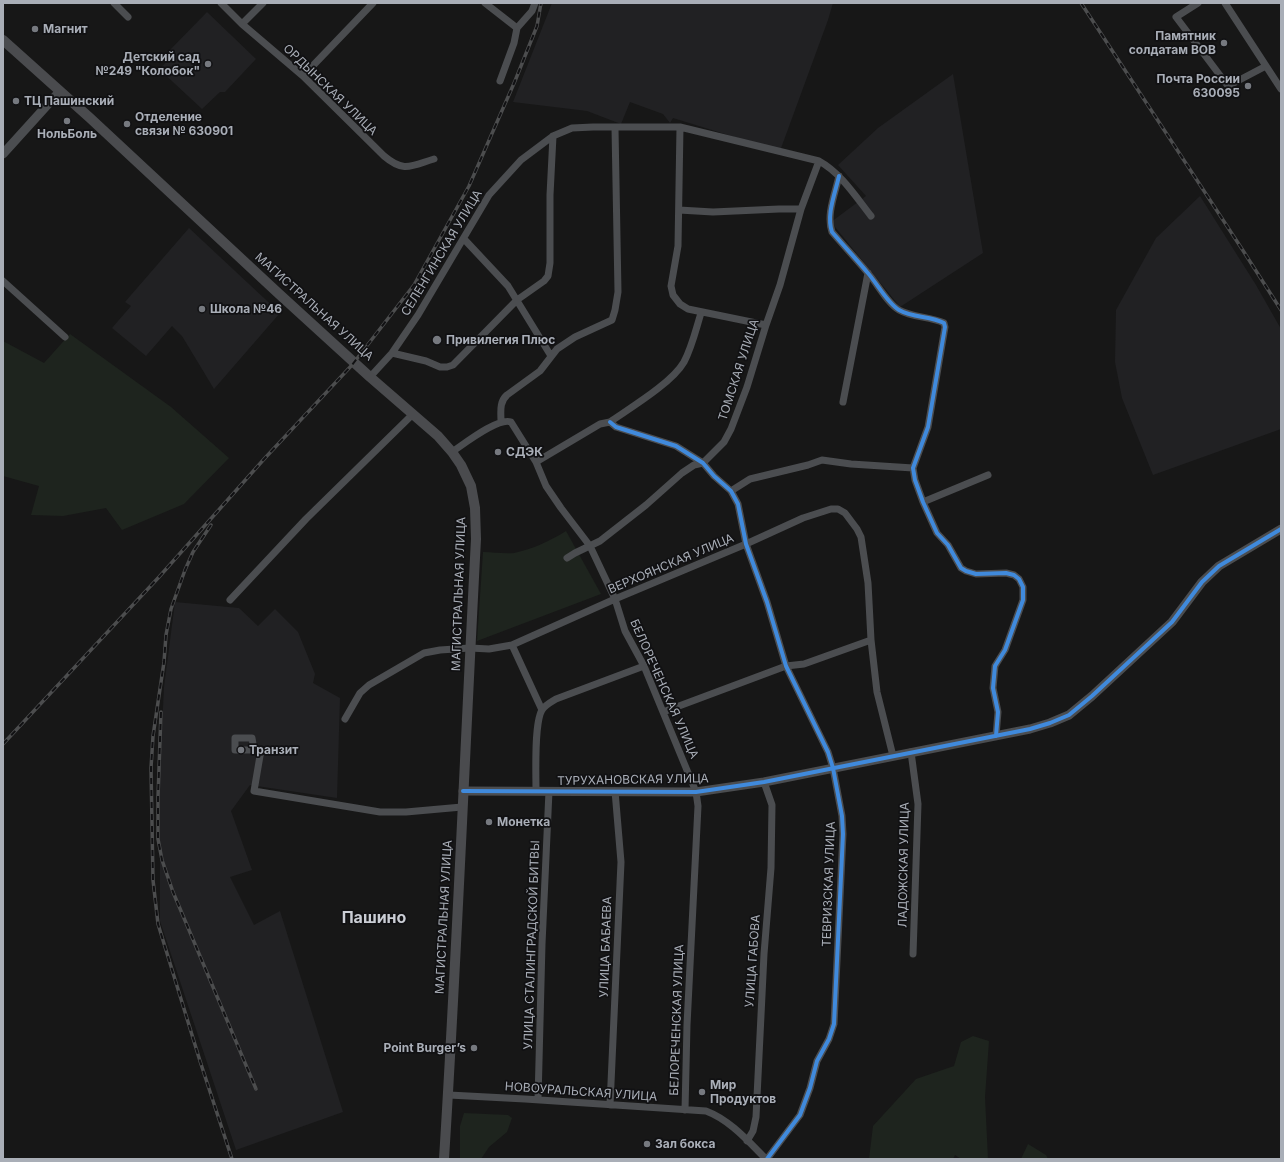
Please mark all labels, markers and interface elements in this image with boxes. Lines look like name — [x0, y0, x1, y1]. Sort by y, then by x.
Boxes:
place label: Магнит — [43, 22, 88, 36]
marker: Магнит — [30, 24, 40, 34]
place label: Памятник солдатам ВОВ — [1129, 29, 1216, 57]
marker: Памятник солдатам ВОВ — [1219, 38, 1229, 48]
street label: ОРДЫНСКАЯ УЛИЦА — [280, 41, 380, 139]
place label: Детский сад №249 "Колобок" — [96, 50, 200, 78]
marker: Детский сад №249 "Колобок" — [203, 59, 213, 69]
place label: Почта России 630095 — [1156, 72, 1240, 100]
marker: Почта России 630095 — [1243, 81, 1253, 91]
place label: ТЦ Пашинский — [24, 94, 114, 108]
marker: ТЦ Пашинский — [11, 96, 21, 106]
place label: Отделение связи № 630901 — [135, 110, 233, 138]
marker: НольБоль — [62, 116, 72, 126]
marker: Отделение связи № 630901 — [122, 119, 132, 129]
place label: НольБоль — [37, 127, 97, 141]
street label: СЕЛЕНГИНСКАЯ УЛИЦА — [399, 187, 485, 319]
street label: МАГИСТРАЛЬНАЯ УЛИЦА — [252, 250, 376, 364]
place label: Школа №46 — [210, 302, 282, 316]
marker: Школа №46 — [197, 304, 207, 314]
street label: ТОМСКАЯ УЛИЦА — [716, 317, 762, 423]
place label: Привилегия Плюс — [446, 333, 555, 347]
marker: Привилегия Плюс — [431, 334, 443, 346]
place label: СДЭК — [506, 445, 543, 459]
marker: СДЭК — [493, 447, 503, 457]
street label: МАГИСТРАЛЬНАЯ УЛИЦА — [449, 517, 469, 671]
street label: ВЕРХОЯНСКАЯ УЛИЦА — [606, 531, 736, 597]
street label: БЕЛОРЕЧЕНСКАЯ УЛИЦА — [627, 617, 701, 761]
place label: Транзит — [249, 743, 298, 757]
marker: Транзит — [236, 745, 246, 755]
street label: ТУРУХАНОВСКАЯ УЛИЦА — [557, 771, 709, 789]
street label: ЛАДОЖСКАЯ УЛИЦА — [896, 802, 912, 928]
place label: Монетка — [497, 815, 550, 829]
marker: Монетка — [484, 817, 494, 827]
street label: ТЕВРИЗСКАЯ УЛИЦА — [820, 821, 838, 947]
street label: МАГИСТРАЛЬНАЯ УЛИЦА — [433, 840, 455, 994]
street label: УЛИЦА СТАЛИНГРАДСКОЙ БИТВЫ — [521, 840, 543, 1050]
street label: УЛИЦА БАБАЕВА — [597, 896, 615, 998]
district label: Пашино — [342, 908, 406, 928]
street label: УЛИЦА ГАБОВА — [743, 914, 763, 1008]
street label: БЕЛОРЕЧЕНСКАЯ УЛИЦА — [667, 944, 687, 1096]
place label: Point Burger’s — [384, 1041, 466, 1055]
marker: Point Burger’s — [469, 1043, 479, 1053]
place label: Мир Продуктов — [710, 1078, 776, 1106]
street label: НОВОУРАЛЬСКАЯ УЛИЦА — [504, 1079, 658, 1105]
marker: Мир Продуктов — [697, 1087, 707, 1097]
place label: Зал бокса — [655, 1137, 715, 1151]
marker: Зал бокса — [642, 1139, 652, 1149]

